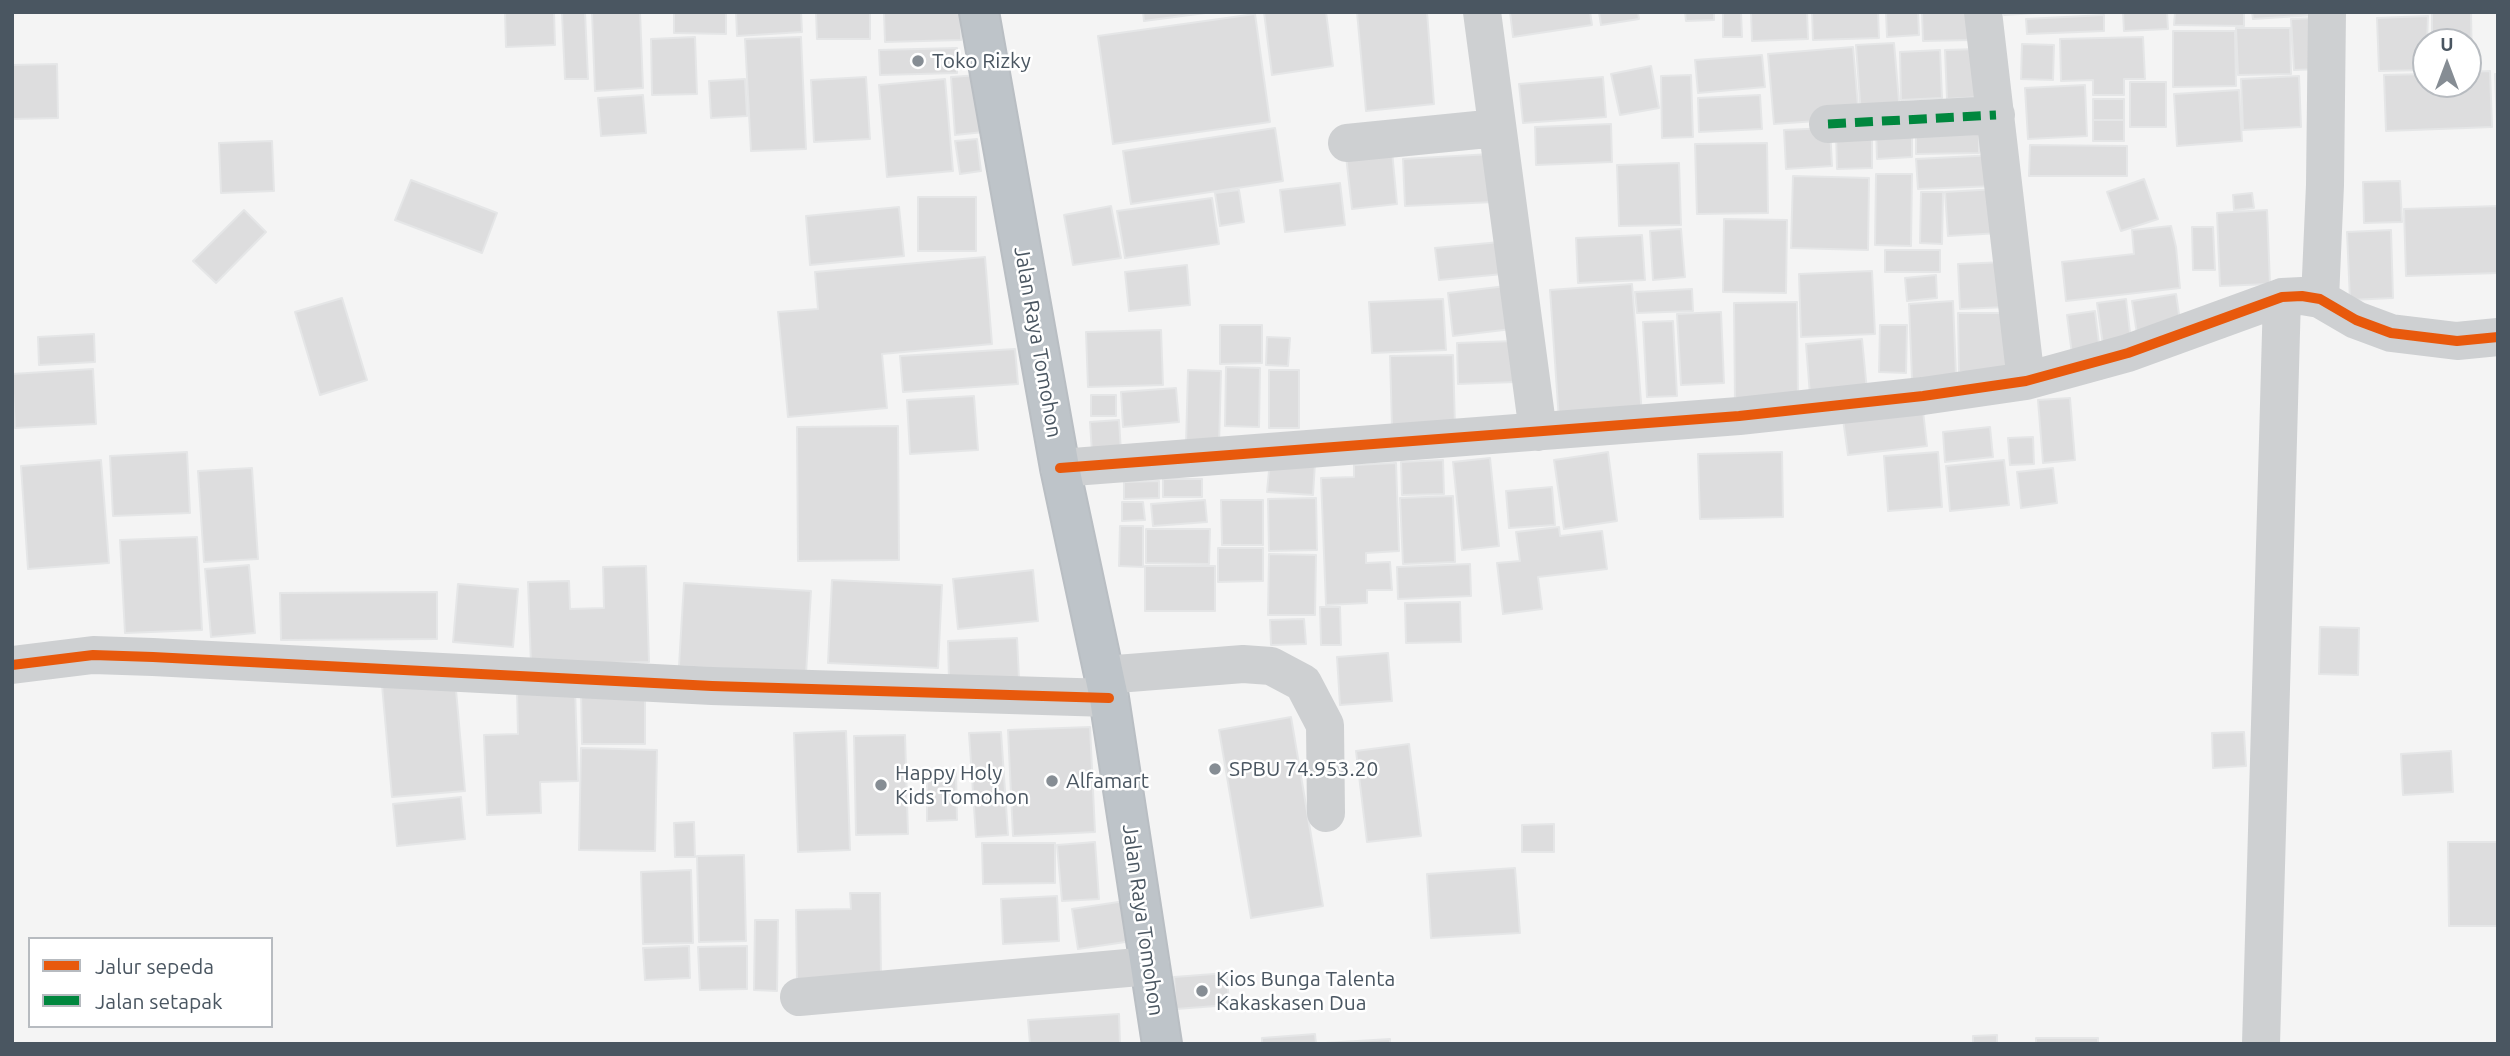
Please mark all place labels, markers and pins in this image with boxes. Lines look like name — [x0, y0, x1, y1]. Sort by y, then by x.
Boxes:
place label: Toko Rizky — [932, 48, 1031, 74]
marker: Toko Rizky — [910, 53, 926, 69]
place label: SPBU 74.953.20 — [1229, 756, 1378, 782]
place label: Happy Holy Kids Tomohon — [895, 760, 1029, 810]
marker: SPBU 74.953.20 — [1207, 761, 1223, 777]
place label: Alfamart — [1066, 768, 1149, 794]
marker: Alfamart — [1044, 773, 1060, 789]
marker: Happy Holy Kids Tomohon — [873, 777, 889, 793]
place label: Kios Bunga Talenta Kakaskasen Dua — [1216, 966, 1395, 1016]
marker: Kios Bunga Talenta Kakaskasen Dua — [1194, 983, 1210, 999]

